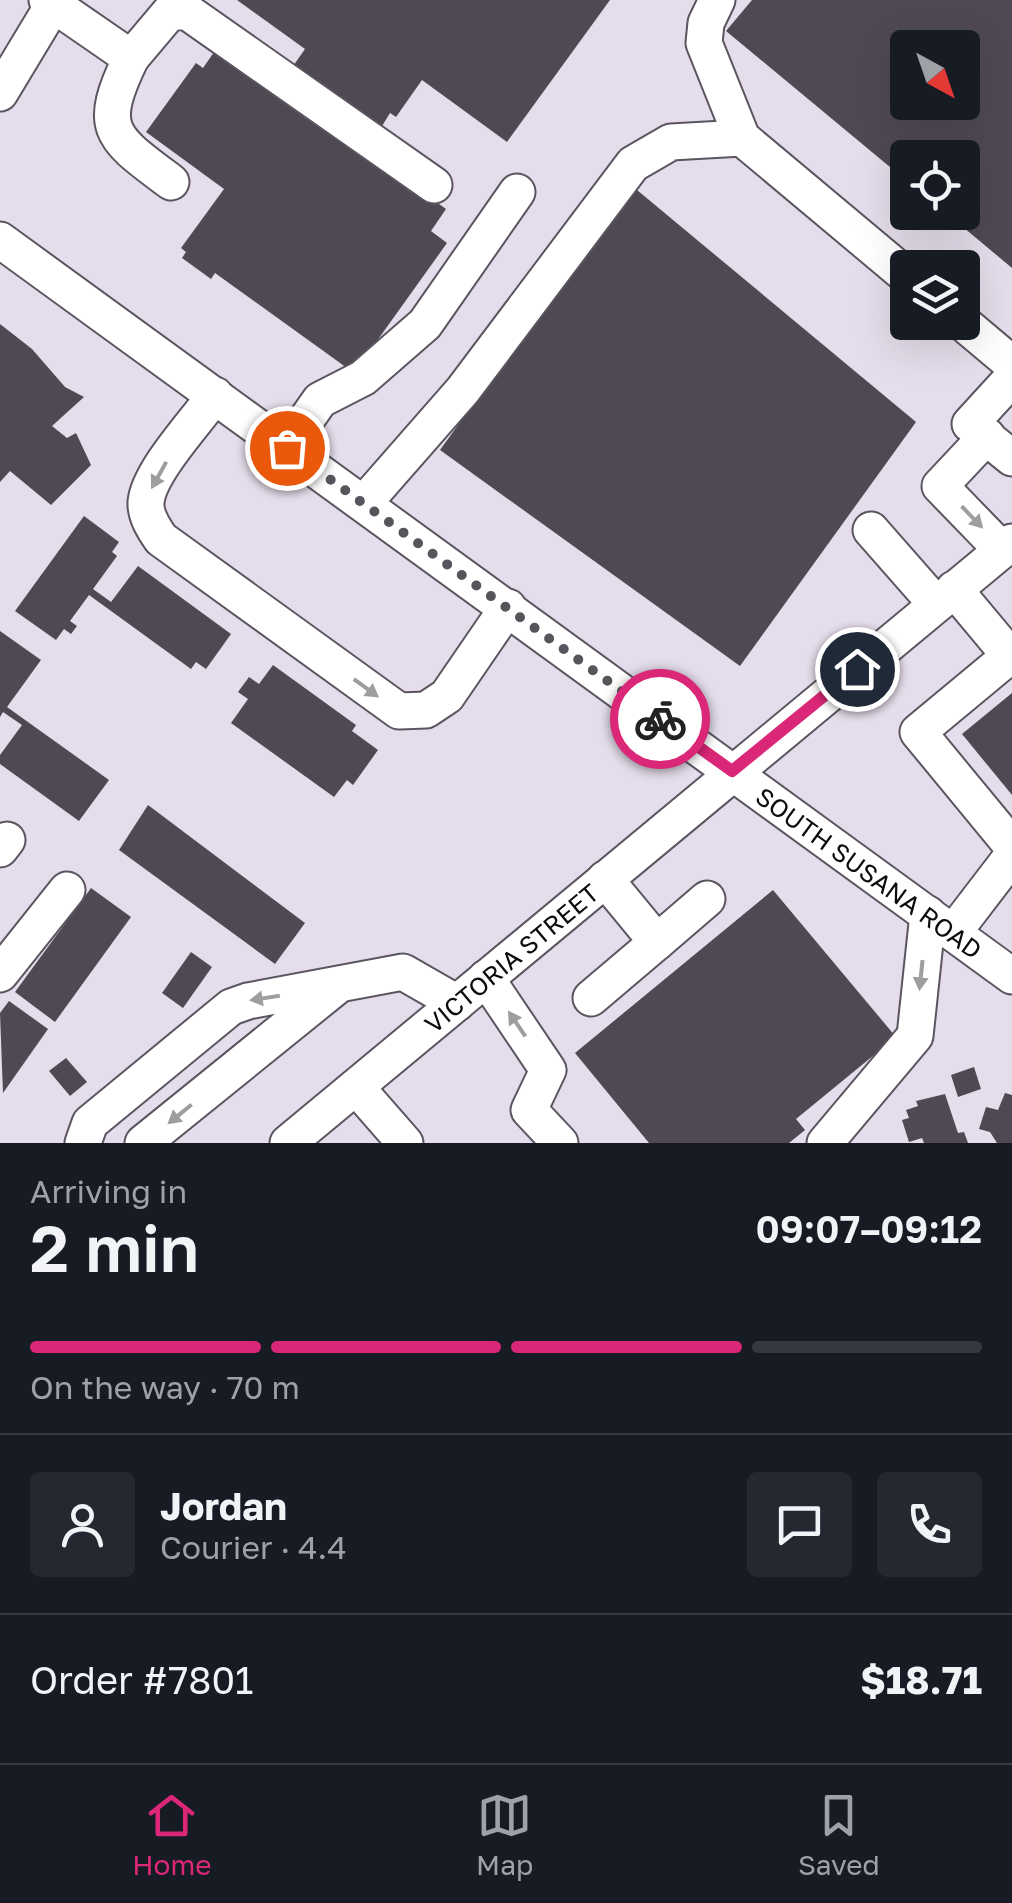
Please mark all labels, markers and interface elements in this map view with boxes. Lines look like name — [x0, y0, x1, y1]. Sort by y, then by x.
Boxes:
north arrow — [890, 30, 980, 120]
map controls — [890, 30, 980, 340]
button: locate — [890, 140, 980, 230]
button: layers — [890, 250, 980, 340]
pin — [245, 406, 330, 491]
icon: bag — [260, 421, 315, 476]
one-way arrow — [151, 460, 168, 489]
one-way arrow — [960, 505, 983, 529]
pin — [815, 627, 900, 712]
icon: home — [830, 642, 885, 697]
courier — [610, 669, 710, 769]
one-way arrow — [353, 677, 380, 697]
icon: bike — [633, 692, 688, 747]
street label: SOUTH SUSANA ROAD — [750, 780, 988, 965]
street label: VICTORIA STREET — [418, 876, 605, 1039]
one-way arrow — [913, 960, 929, 992]
one-way arrow — [249, 991, 280, 1006]
one-way arrow — [508, 1011, 527, 1038]
one-way arrow — [167, 1103, 192, 1124]
text: Arriving in — [30, 1172, 187, 1210]
text: 09:07–09:12 — [756, 1206, 982, 1251]
text: 2 min — [30, 1208, 199, 1286]
text: On the way · 70 m — [30, 1368, 300, 1406]
button: person — [30, 1472, 135, 1577]
button: chat — [747, 1472, 852, 1577]
button: phone — [877, 1472, 982, 1577]
text: Jordan — [160, 1483, 287, 1528]
text: Courier · 4.4 — [160, 1528, 347, 1566]
text: Order #7801 — [30, 1657, 253, 1702]
text: $18.71 — [860, 1657, 982, 1702]
tab: Home — [132, 1788, 211, 1881]
tab: Map — [476, 1788, 533, 1881]
tab: Saved — [798, 1788, 880, 1881]

